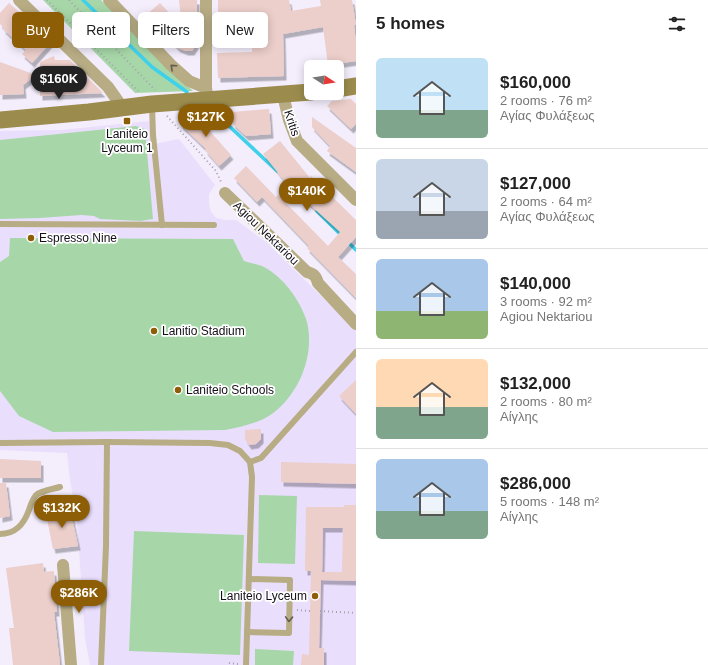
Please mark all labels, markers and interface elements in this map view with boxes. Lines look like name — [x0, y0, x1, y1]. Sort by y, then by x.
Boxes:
chip: Buy — [12, 12, 64, 48]
chip: Rent — [72, 12, 130, 48]
chip: Filters — [138, 12, 204, 48]
chip: New — [212, 12, 268, 48]
icon: filters — [666, 13, 688, 35]
text: 5 homes — [376, 14, 445, 33]
north arrow — [304, 60, 344, 100]
map controls — [304, 60, 344, 100]
one-way arrow — [170, 65, 178, 72]
pin: $160K — [31, 66, 87, 100]
text: $160K — [40, 71, 78, 86]
text: $160,000 — [500, 73, 571, 92]
icon: home — [408, 74, 456, 122]
text: 2 rooms · 76 m² — [500, 93, 592, 108]
pin: $127K — [178, 104, 234, 138]
street label: Kritis — [281, 108, 303, 138]
text: Αγίας Φυλάξεως — [500, 108, 595, 123]
text: $127K — [187, 109, 225, 124]
marker: Laniteio Lyceum 1 — [122, 116, 132, 126]
place label: Laniteio Lyceum 1 — [101, 127, 153, 155]
text: $127,000 — [500, 174, 571, 193]
icon: home — [408, 175, 456, 223]
pin: $140K — [279, 178, 335, 212]
text: $140K — [288, 183, 326, 198]
text: 2 rooms · 64 m² — [500, 194, 592, 209]
street label: Agiou Nektariou — [230, 198, 302, 268]
text: Αγίας Φυλάξεως — [500, 209, 595, 224]
place label: Espresso Nine — [39, 231, 117, 245]
marker: Espresso Nine — [26, 233, 36, 243]
text: $140,000 — [500, 274, 571, 293]
icon: home — [408, 275, 456, 323]
text: 3 rooms · 92 m² — [500, 294, 592, 309]
text: Agiou Nektariou — [500, 309, 593, 324]
place label: Lanitio Stadium — [162, 324, 245, 338]
marker: Lanitio Stadium — [149, 326, 159, 336]
text: $132,000 — [500, 374, 571, 393]
icon: home — [408, 375, 456, 423]
place label: Laniteio Schools — [186, 383, 274, 397]
marker: Laniteio Schools — [173, 385, 183, 395]
text: 2 rooms · 80 m² — [500, 394, 592, 409]
text: Αίγλης — [500, 409, 538, 424]
text: $286,000 — [500, 474, 571, 493]
icon: home — [408, 475, 456, 523]
text: 5 rooms · 148 m² — [500, 494, 599, 509]
pin: $132K — [34, 495, 90, 529]
text: $132K — [43, 500, 81, 515]
text: Αίγλης — [500, 509, 538, 524]
pin: $286K — [51, 580, 107, 614]
text: $286K — [60, 585, 98, 600]
place label: Laniteio Lyceum — [220, 589, 307, 603]
marker: Laniteio Lyceum — [310, 591, 320, 601]
one-way arrow — [285, 616, 293, 622]

